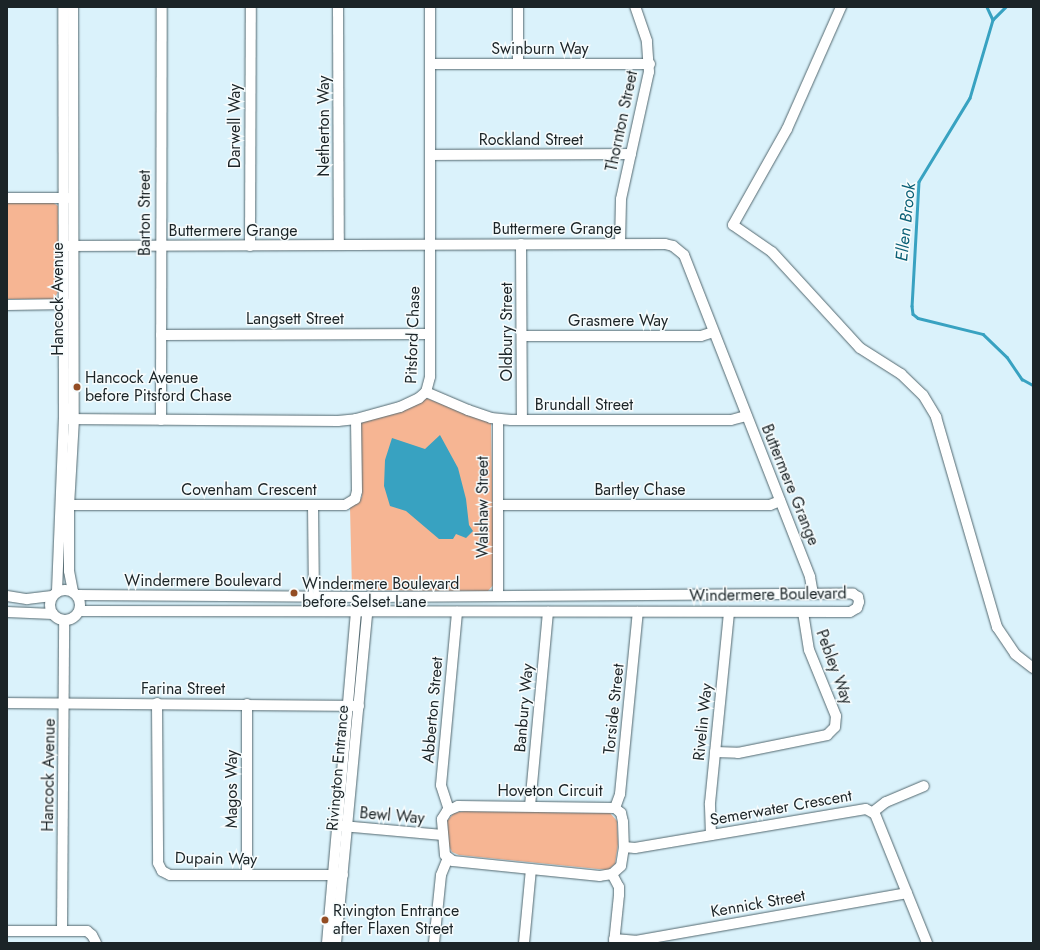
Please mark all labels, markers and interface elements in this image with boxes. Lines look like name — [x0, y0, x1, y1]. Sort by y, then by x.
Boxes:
street label: Swinburn Way — [491, 39, 589, 59]
street label: Thornton Street — [602, 69, 642, 173]
street label: Netherton Way — [314, 75, 334, 177]
street label: Darwell Way — [225, 84, 245, 168]
street label: Rockland Street — [479, 130, 583, 150]
street label: Barton Street — [135, 170, 155, 256]
water label: Ellen Brook — [892, 182, 920, 262]
street label: Buttermere Grange — [492, 219, 622, 239]
street label: Buttermere Grange — [168, 221, 298, 241]
street label: Hancock Avenue — [48, 242, 68, 356]
street label: Oldbury Street — [497, 283, 517, 381]
street label: Pitsford Chase — [402, 286, 424, 384]
street label: Langsett Street — [246, 309, 344, 329]
street label: Grasmere Way — [568, 311, 668, 331]
place label: Hancock Avenue before Pitsford Chase — [85, 368, 232, 406]
marker: Hancock Avenue before Pitsford Chase — [72, 382, 82, 392]
street label: Brundall Street — [535, 395, 633, 415]
street label: Buttermere Grange — [757, 422, 823, 548]
street label: Walshaw Street — [473, 456, 493, 558]
street label: Covenham Crescent — [181, 480, 317, 500]
street label: Bartley Chase — [594, 480, 686, 500]
street label: Windermere Boulevard — [124, 571, 282, 591]
place label: Windermere Boulevard before Selset Lane — [302, 574, 459, 612]
street label: Windermere Boulevard — [689, 584, 847, 606]
marker: Windermere Boulevard before Selset Lane — [289, 588, 299, 598]
street label: Pebley Way — [812, 627, 856, 707]
street label: Abberton Street — [419, 656, 447, 764]
street label: Banbury Way — [511, 663, 537, 753]
street label: Torside Street — [600, 663, 628, 755]
street label: Farina Street — [141, 679, 225, 699]
street label: Rivelin Way — [689, 682, 717, 762]
street label: Rivington Entrance — [323, 704, 353, 832]
street label: Hancock Avenue — [38, 718, 60, 832]
street label: Magos Way — [222, 750, 242, 828]
street label: Hoveton Circuit — [497, 781, 603, 801]
street label: Semerwater Crescent — [709, 786, 853, 830]
street label: Bewl Way — [359, 804, 425, 828]
street label: Dupain Way — [175, 849, 257, 869]
street label: Kennick Street — [709, 886, 807, 922]
place label: Rivington Entrance after Flaxen Street — [333, 901, 459, 939]
marker: Rivington Entrance after Flaxen Street — [320, 915, 330, 925]

